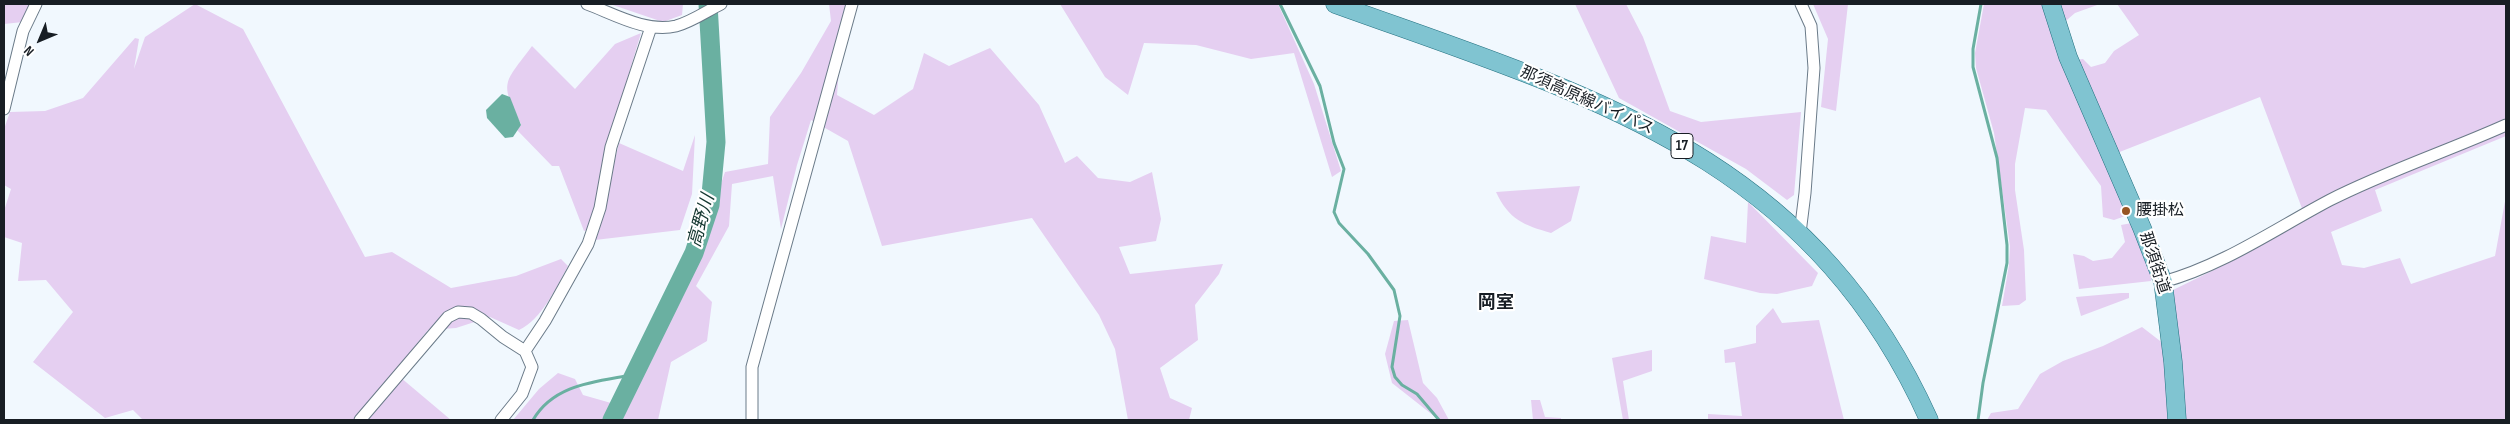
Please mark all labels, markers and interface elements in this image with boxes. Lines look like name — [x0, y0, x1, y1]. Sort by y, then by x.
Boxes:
north arrow — [15, 15, 65, 65]
text: N — [20, 42, 38, 60]
street label: 那須高原線バイパス — [1517, 63, 1657, 139]
road number: 17 — [1671, 134, 1693, 158]
water label: 高野川 — [684, 192, 720, 250]
place label: 腰掛松 — [2136, 201, 2184, 221]
marker: 腰掛松 — [2120, 205, 2132, 217]
street label: 那須街道 — [2135, 230, 2173, 296]
district label: 岡室 — [1478, 292, 1514, 314]

